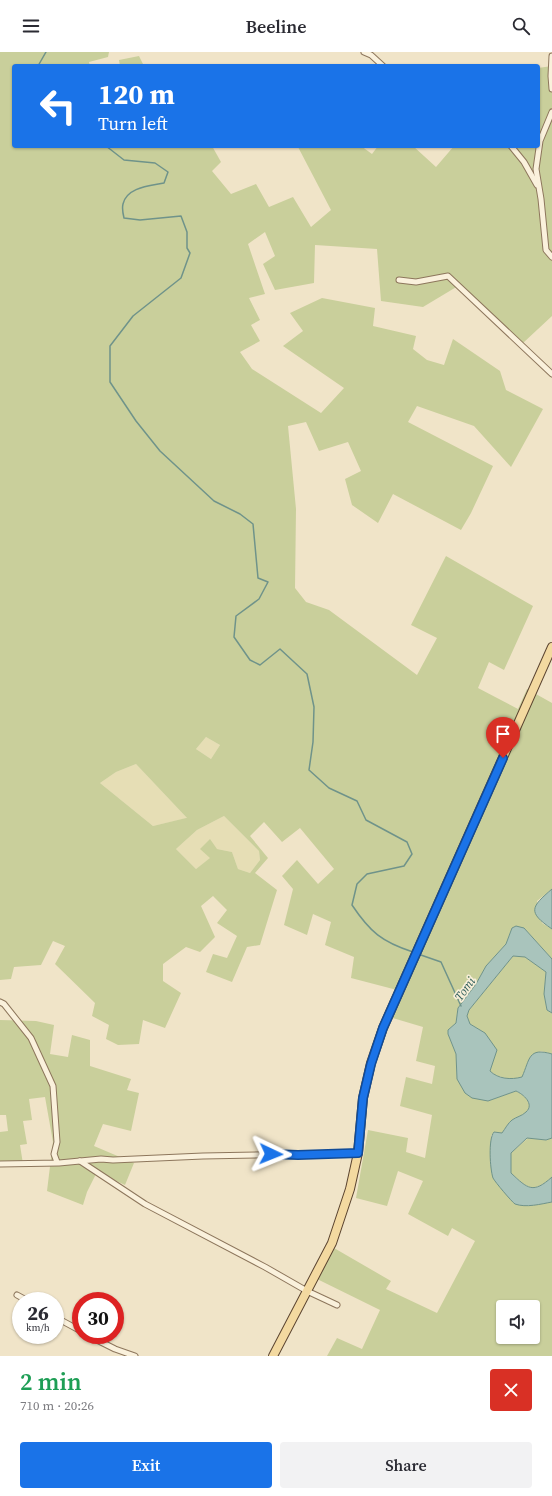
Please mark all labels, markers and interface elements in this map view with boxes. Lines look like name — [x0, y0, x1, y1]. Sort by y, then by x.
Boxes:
text: Beeline — [245, 14, 307, 39]
icon: menu — [20, 15, 42, 37]
icon: search — [510, 15, 532, 37]
text: 120 m — [98, 75, 175, 113]
icon: left — [32, 80, 84, 132]
text: Turn left — [98, 111, 168, 136]
pin — [486, 717, 520, 758]
icon: arrive — [492, 723, 514, 745]
water label: Tomi — [451, 974, 479, 1004]
position arrow — [250, 1133, 292, 1175]
speed limit sign: 30 — [72, 1292, 124, 1344]
text: 26 — [27, 1299, 49, 1327]
map controls — [496, 1300, 540, 1344]
button: sound — [496, 1300, 540, 1344]
text: km/h — [26, 1321, 50, 1334]
text: 2 min — [20, 1365, 82, 1398]
button: close — [490, 1369, 532, 1411]
text: 710 m · 20:26 — [20, 1397, 94, 1414]
button: Exit — [20, 1442, 272, 1488]
button: Share — [280, 1442, 532, 1488]

